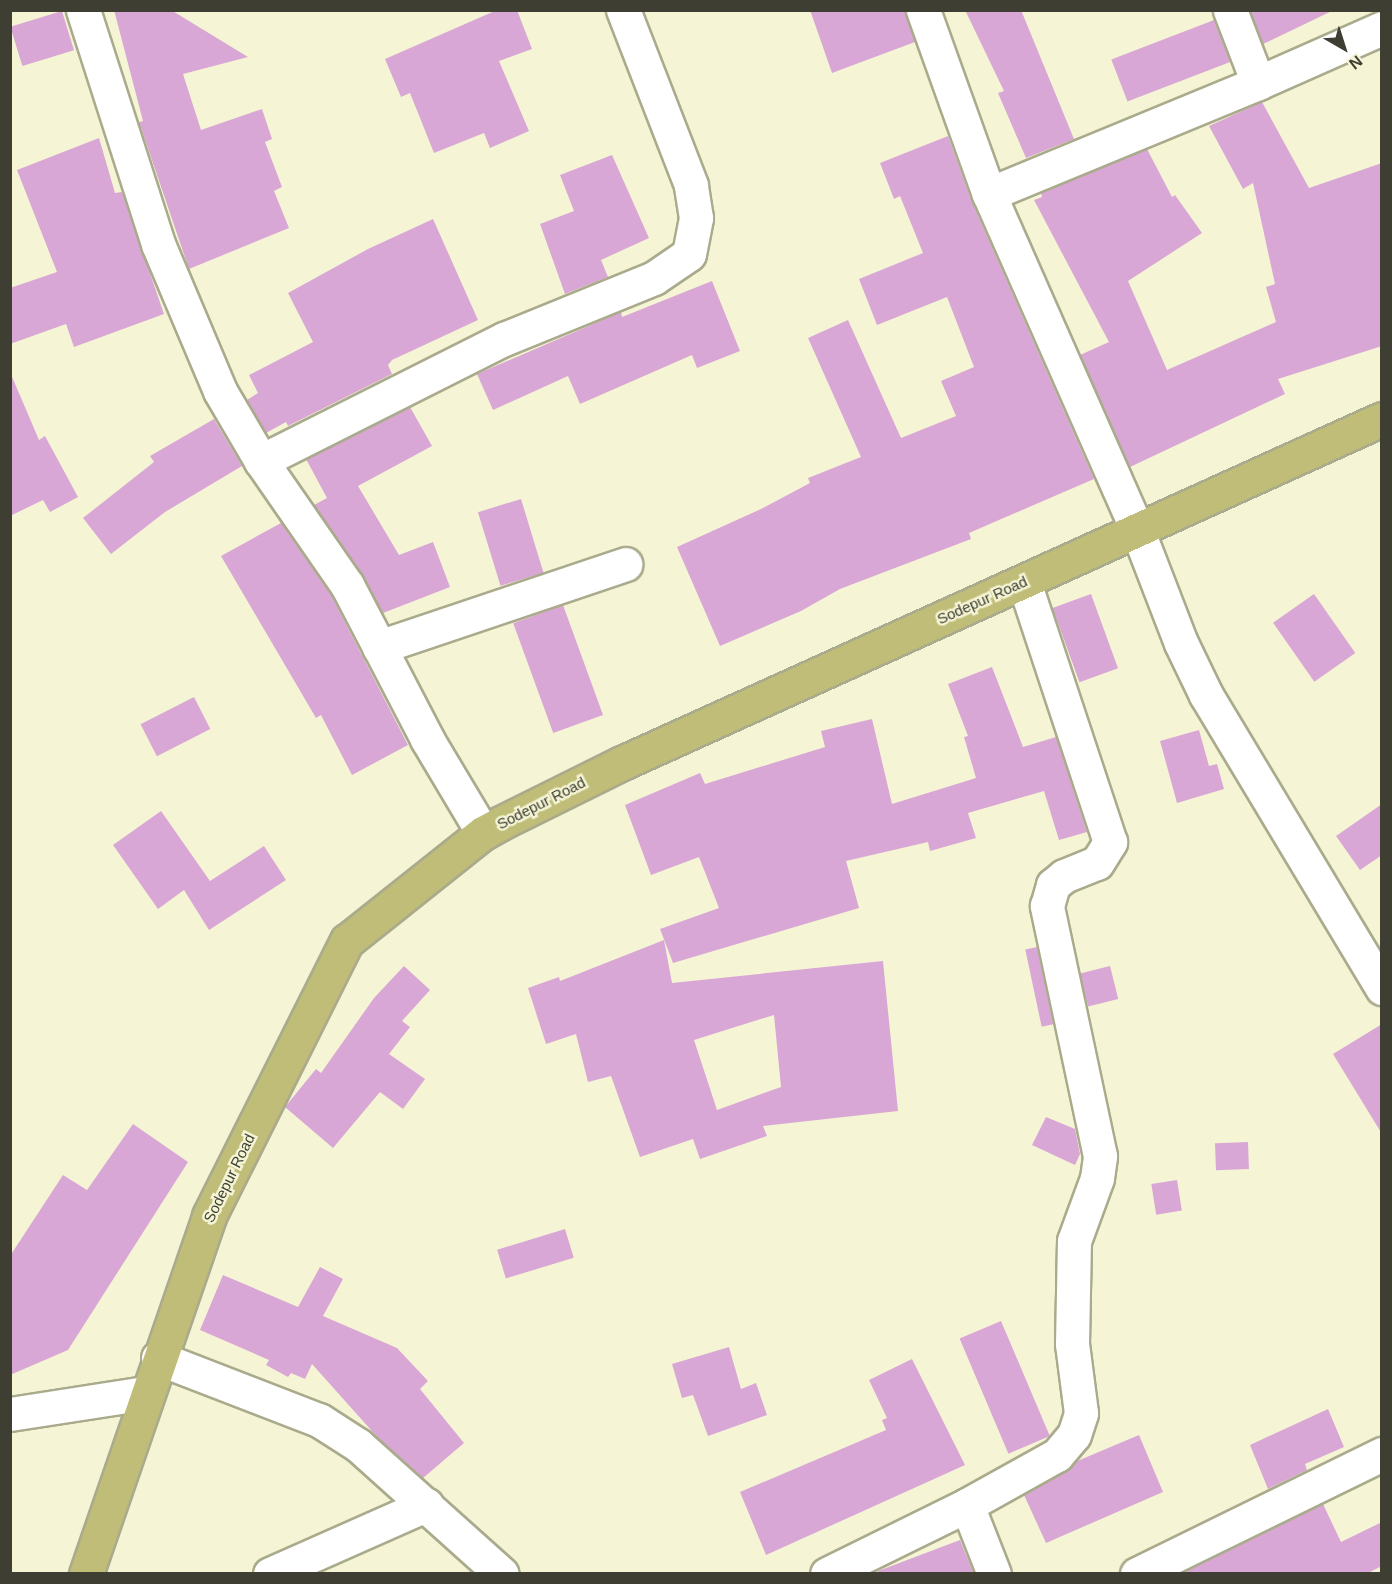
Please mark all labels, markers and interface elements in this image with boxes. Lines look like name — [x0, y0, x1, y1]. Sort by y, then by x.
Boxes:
north arrow — [1314, 18, 1374, 78]
text: N — [1346, 52, 1365, 73]
street label: Sodepur Road — [934, 572, 1030, 628]
street label: Sodepur Road — [494, 773, 588, 833]
street label: Sodepur Road — [200, 1131, 258, 1225]

